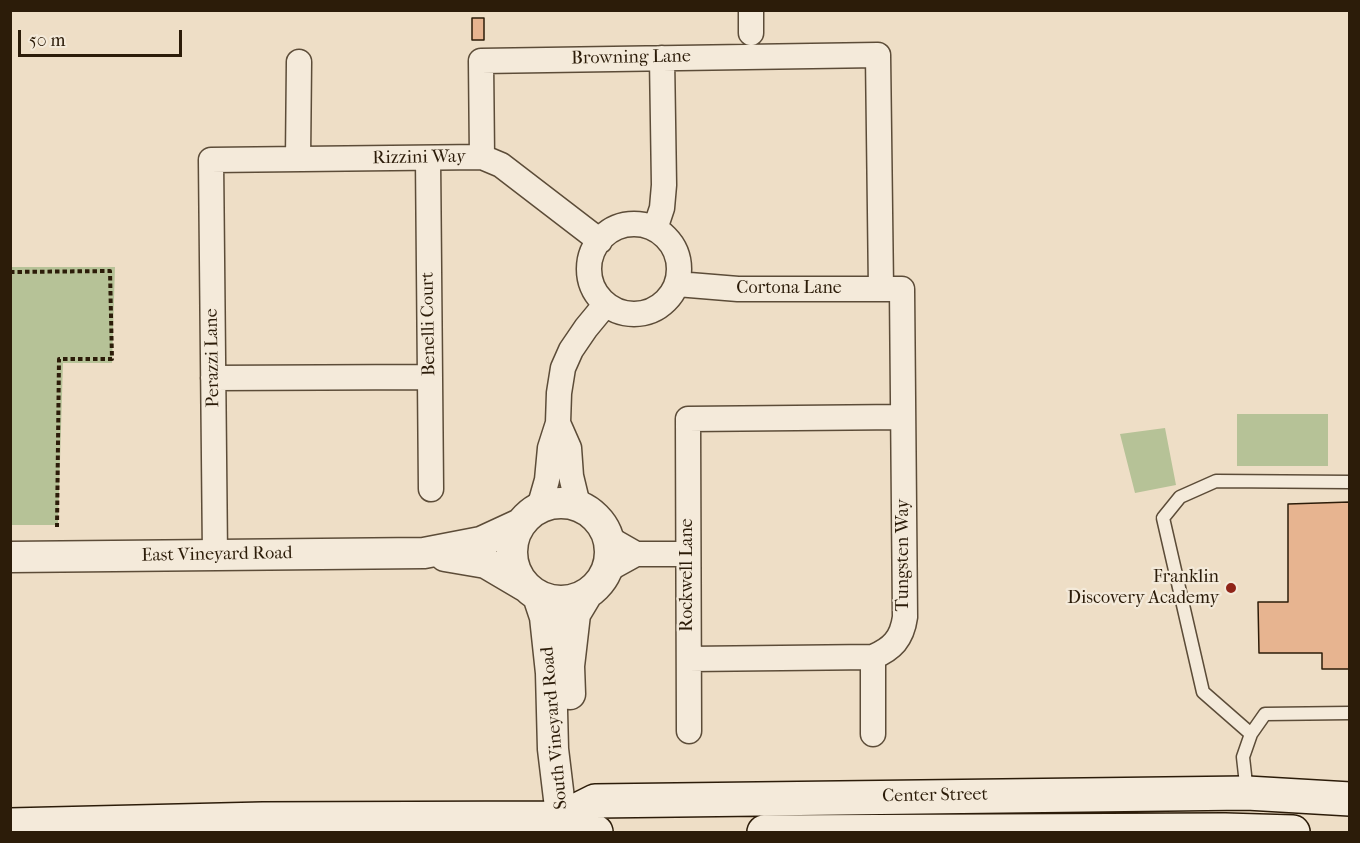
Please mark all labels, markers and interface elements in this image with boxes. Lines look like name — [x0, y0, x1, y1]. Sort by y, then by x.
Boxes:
scale bar — [21, 18, 184, 56]
text: 50 m — [29, 30, 65, 51]
street label: Browning Lane — [571, 46, 691, 70]
street label: Rizzini Way — [372, 146, 466, 170]
street label: Benelli Court — [417, 272, 441, 376]
street label: Cortona Lane — [736, 278, 842, 300]
street label: Perazzi Lane — [201, 308, 225, 408]
street label: Tungsten Way — [893, 499, 915, 611]
street label: Rockwell Lane — [677, 518, 699, 632]
street label: East Vineyard Road — [141, 543, 293, 567]
place label: Franklin Discovery Academy — [1067, 567, 1219, 610]
marker: Franklin Discovery Academy — [1224, 581, 1238, 595]
street label: South Vineyard Road — [537, 646, 573, 810]
street label: Center Street — [882, 784, 988, 808]

